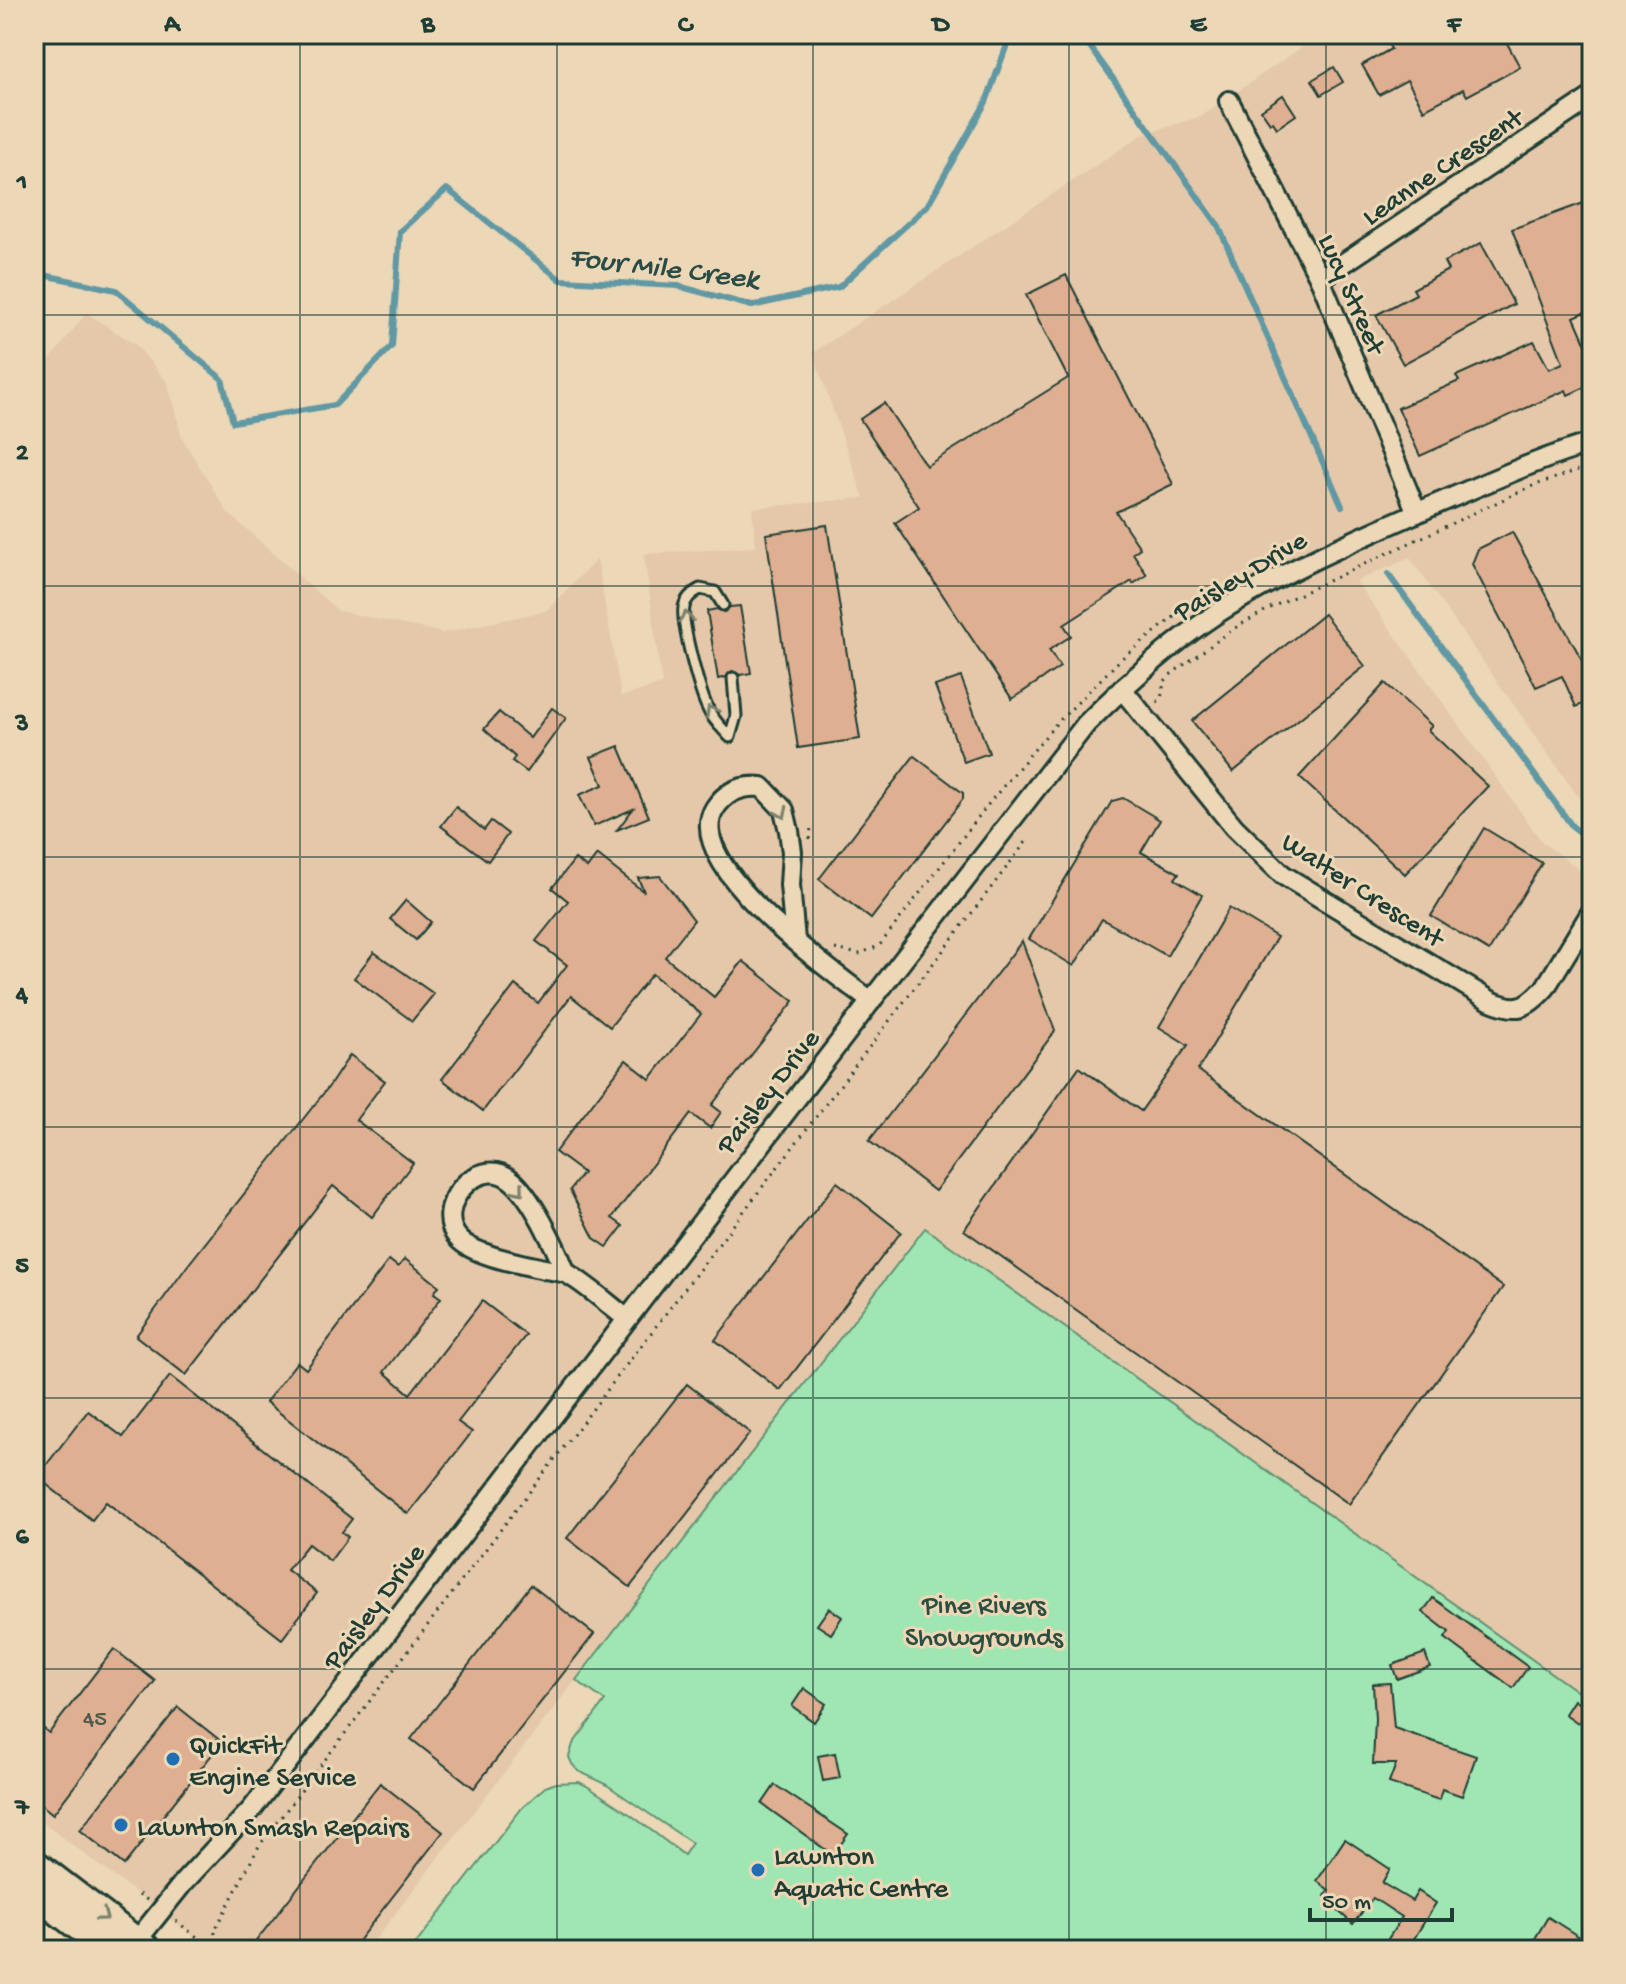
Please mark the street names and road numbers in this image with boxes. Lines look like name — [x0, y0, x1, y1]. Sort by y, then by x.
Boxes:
street label: Leanne Crescent — [1357, 101, 1532, 235]
street label: Lucy Street — [1309, 230, 1392, 362]
street label: Paisley Drive — [1168, 525, 1314, 631]
street label: Walter Crescent — [1274, 827, 1451, 958]
street label: Paisley Drive — [710, 1023, 829, 1163]
street label: Paisley Drive — [317, 1538, 434, 1678]

